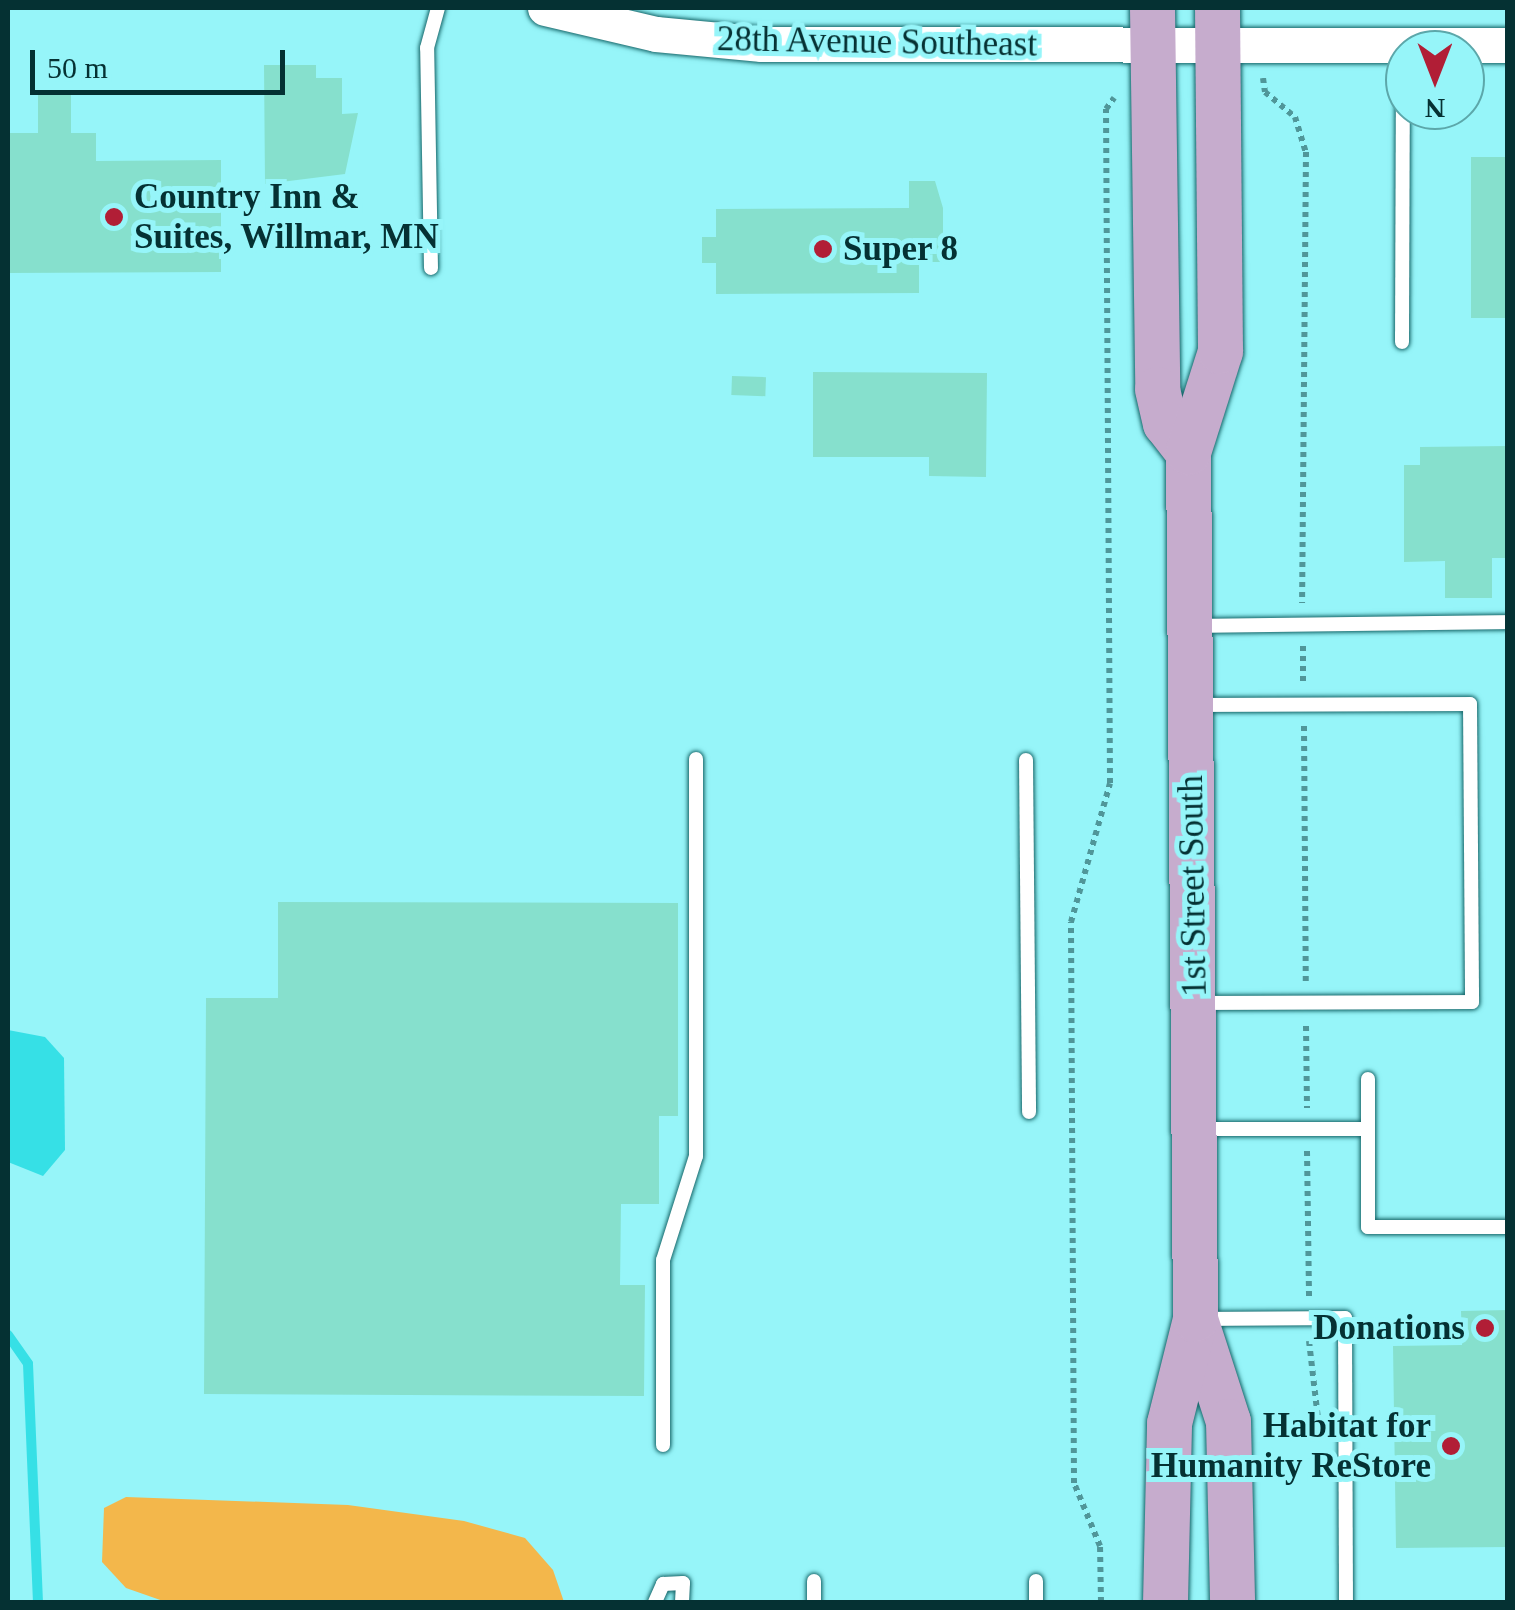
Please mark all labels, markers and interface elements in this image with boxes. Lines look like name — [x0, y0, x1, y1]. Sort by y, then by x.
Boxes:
street label: 28th Avenue Southeast — [716, 18, 1038, 66]
scale bar — [35, 30, 290, 92]
north arrow — [1385, 30, 1485, 130]
text: 50 m — [47, 51, 108, 84]
text: N — [1425, 93, 1445, 124]
place label: Country Inn & Suites, Willmar, MN — [134, 176, 439, 258]
marker: Country Inn & Suites, Willmar, MN — [103, 206, 125, 228]
place label: Super 8 — [843, 228, 959, 270]
marker: Super 8 — [812, 238, 834, 260]
street label: 1st Street South — [1170, 775, 1216, 997]
place label: Donations — [1313, 1307, 1465, 1349]
marker: Donations — [1474, 1317, 1496, 1339]
place label: Habitat for Humanity ReStore — [1151, 1405, 1431, 1487]
marker: Habitat for Humanity ReStore — [1440, 1435, 1462, 1457]

